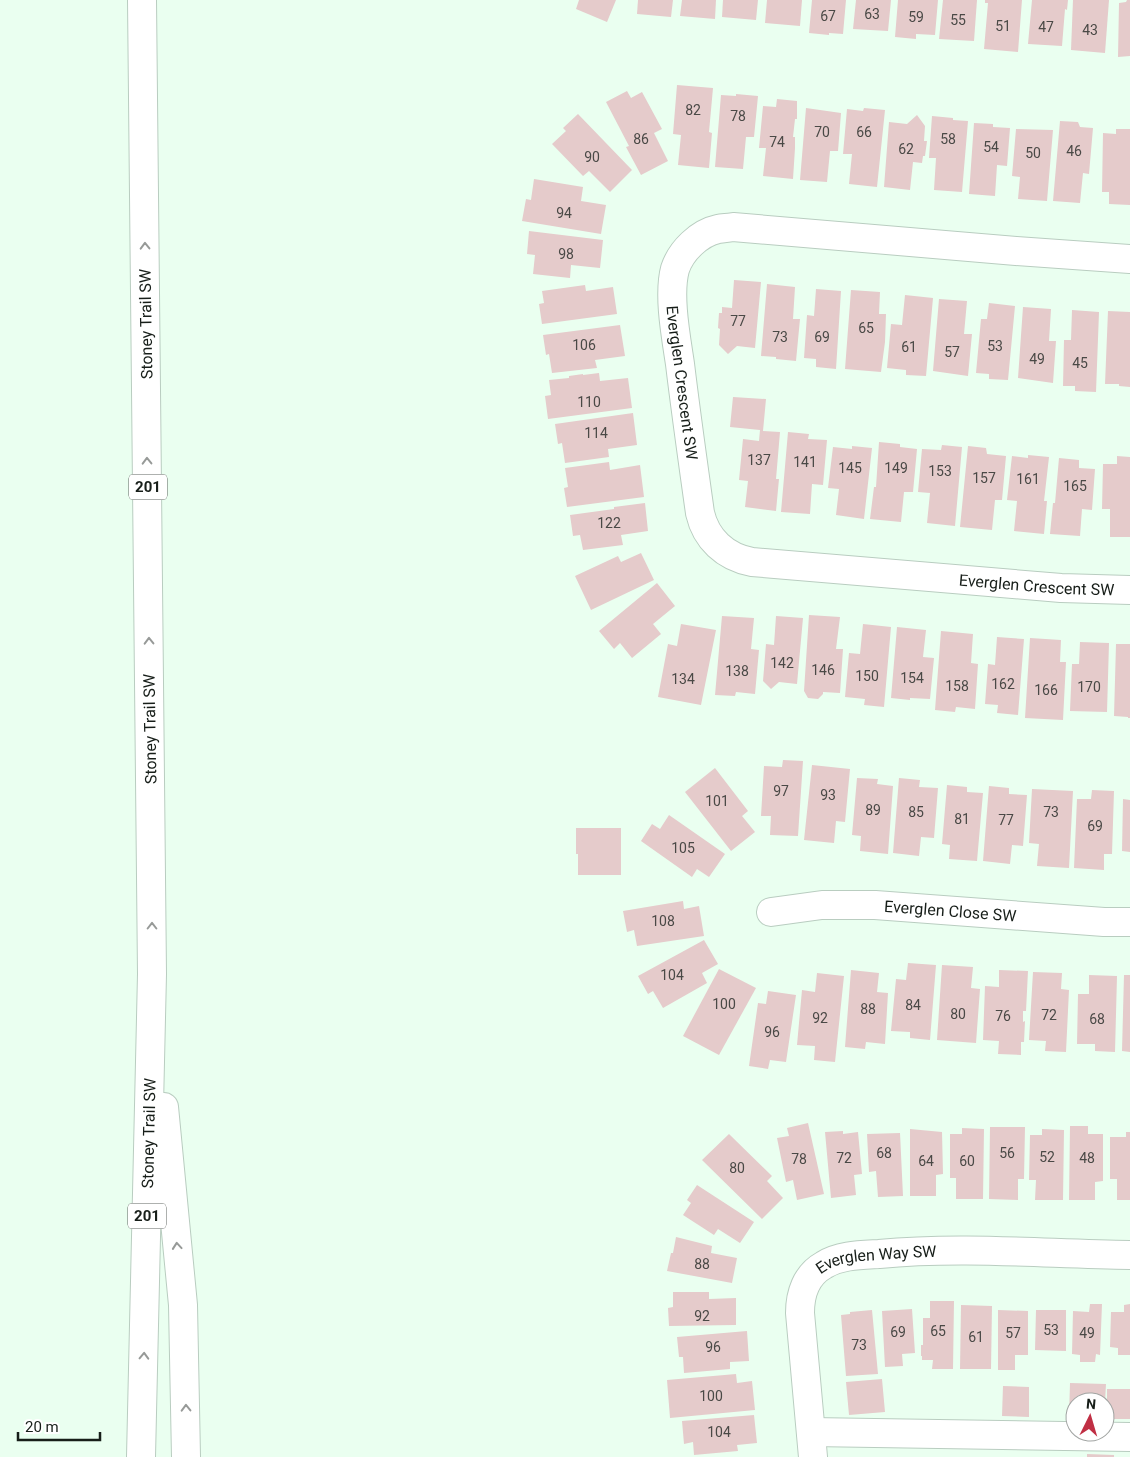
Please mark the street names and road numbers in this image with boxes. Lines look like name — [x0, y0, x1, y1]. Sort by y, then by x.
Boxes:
street label: Stoney Trail SW — [136, 269, 156, 379]
street label: Everglen Crescent SW — [663, 305, 702, 461]
road number: 201 — [129, 474, 167, 500]
street label: Everglen Crescent SW — [958, 570, 1115, 599]
street label: Stoney Trail SW — [140, 674, 160, 784]
street label: Everglen Close SW — [884, 896, 1017, 925]
street label: Stoney Trail SW — [138, 1078, 159, 1188]
road number: 201 — [128, 1204, 166, 1228]
street label: Everglen Way SW — [812, 1241, 937, 1277]

